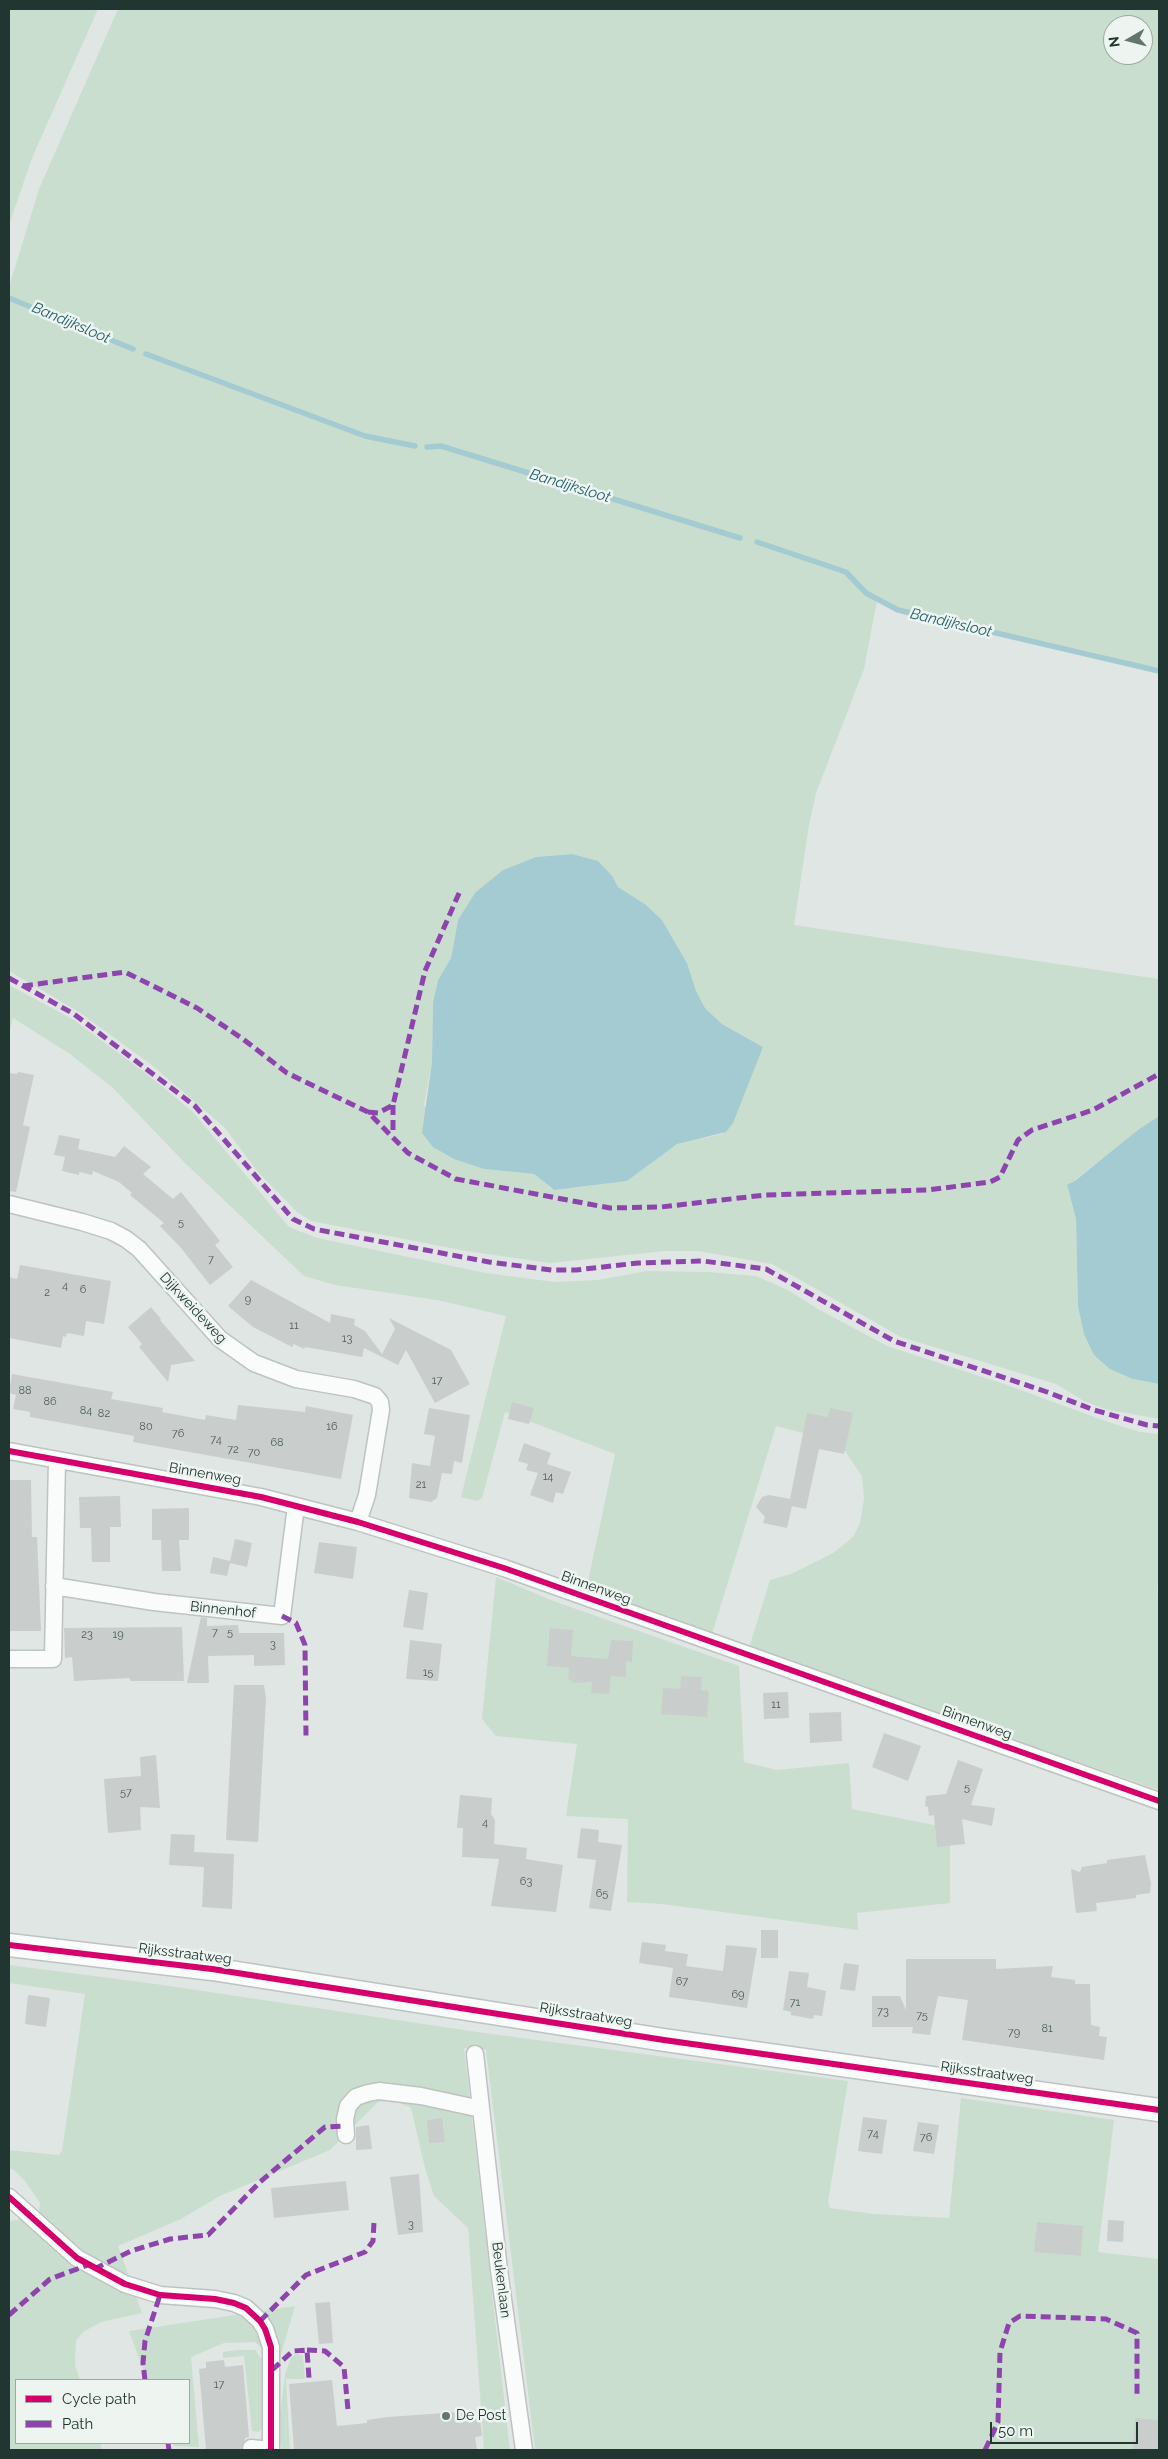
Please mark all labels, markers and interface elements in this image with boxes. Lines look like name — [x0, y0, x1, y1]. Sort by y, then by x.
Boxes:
north arrow — [1103, 15, 1153, 65]
text: N — [1105, 36, 1123, 48]
water label: Bandijksloot — [29, 298, 113, 348]
water label: Bandijksloot — [528, 465, 612, 507]
water label: Bandijksloot — [908, 605, 994, 641]
house number: 5 — [178, 1216, 184, 1230]
house number: 7 — [208, 1253, 214, 1267]
street label: Dijkweideweg — [156, 1269, 230, 1347]
house number: 4 — [62, 1279, 68, 1293]
house number: 6 — [80, 1283, 86, 1297]
house number: 2 — [44, 1286, 50, 1300]
house number: 9 — [245, 1293, 251, 1307]
house number: 11 — [289, 1319, 299, 1333]
house number: 13 — [342, 1332, 352, 1346]
house number: 17 — [432, 1374, 442, 1388]
house number: 88 — [18, 1384, 32, 1398]
house number: 86 — [43, 1395, 57, 1409]
house number: 84 — [80, 1404, 92, 1418]
house number: 82 — [98, 1407, 110, 1421]
house number: 80 — [139, 1420, 153, 1434]
house number: 16 — [326, 1420, 338, 1434]
house number: 76 — [172, 1427, 184, 1441]
house number: 74 — [210, 1433, 222, 1447]
house number: 68 — [270, 1436, 284, 1450]
house number: 72 — [227, 1443, 239, 1457]
house number: 70 — [248, 1446, 260, 1460]
street label: Binnenweg — [168, 1459, 242, 1489]
house number: 14 — [543, 1470, 553, 1484]
house number: 21 — [416, 1478, 426, 1492]
street label: Binnenweg — [559, 1568, 633, 1608]
street label: Binnenhof — [189, 1598, 257, 1622]
house number: 7 — [212, 1626, 218, 1640]
house number: 5 — [227, 1626, 233, 1640]
house number: 23 — [81, 1628, 93, 1642]
house number: 19 — [112, 1628, 124, 1642]
house number: 3 — [270, 1638, 276, 1652]
house number: 15 — [423, 1666, 433, 1680]
house number: 11 — [771, 1698, 781, 1712]
street label: Binnenweg — [940, 1703, 1014, 1743]
house number: 5 — [964, 1781, 970, 1795]
house number: 57 — [120, 1786, 132, 1800]
house number: 4 — [482, 1816, 488, 1830]
house number: 63 — [520, 1875, 532, 1889]
house number: 65 — [596, 1887, 608, 1901]
street label: Rijksstraatweg — [137, 1940, 233, 1968]
house number: 67 — [676, 1975, 688, 1989]
house number: 69 — [731, 1988, 745, 2002]
house number: 71 — [790, 1996, 800, 2010]
street label: Rijksstraatweg — [538, 1999, 634, 2031]
house number: 73 — [877, 2005, 889, 2019]
house number: 75 — [916, 2009, 928, 2023]
house number: 81 — [1041, 2022, 1053, 2036]
house number: 79 — [1008, 2026, 1020, 2040]
street label: Rijksstraatweg — [939, 2058, 1035, 2088]
house number: 74 — [867, 2127, 879, 2141]
house number: 76 — [920, 2131, 932, 2145]
house number: 3 — [408, 2218, 414, 2232]
street label: Beukenlaan — [488, 2241, 514, 2319]
house number: 17 — [214, 2378, 224, 2392]
legend — [15, 2379, 190, 2444]
text: Cycle path — [62, 2390, 136, 2408]
place label: De Post — [456, 2408, 506, 2424]
marker: De Post — [440, 2410, 452, 2422]
scale bar — [993, 2412, 1140, 2444]
text: Path — [62, 2415, 93, 2433]
text: 50 m — [998, 2422, 1033, 2440]

